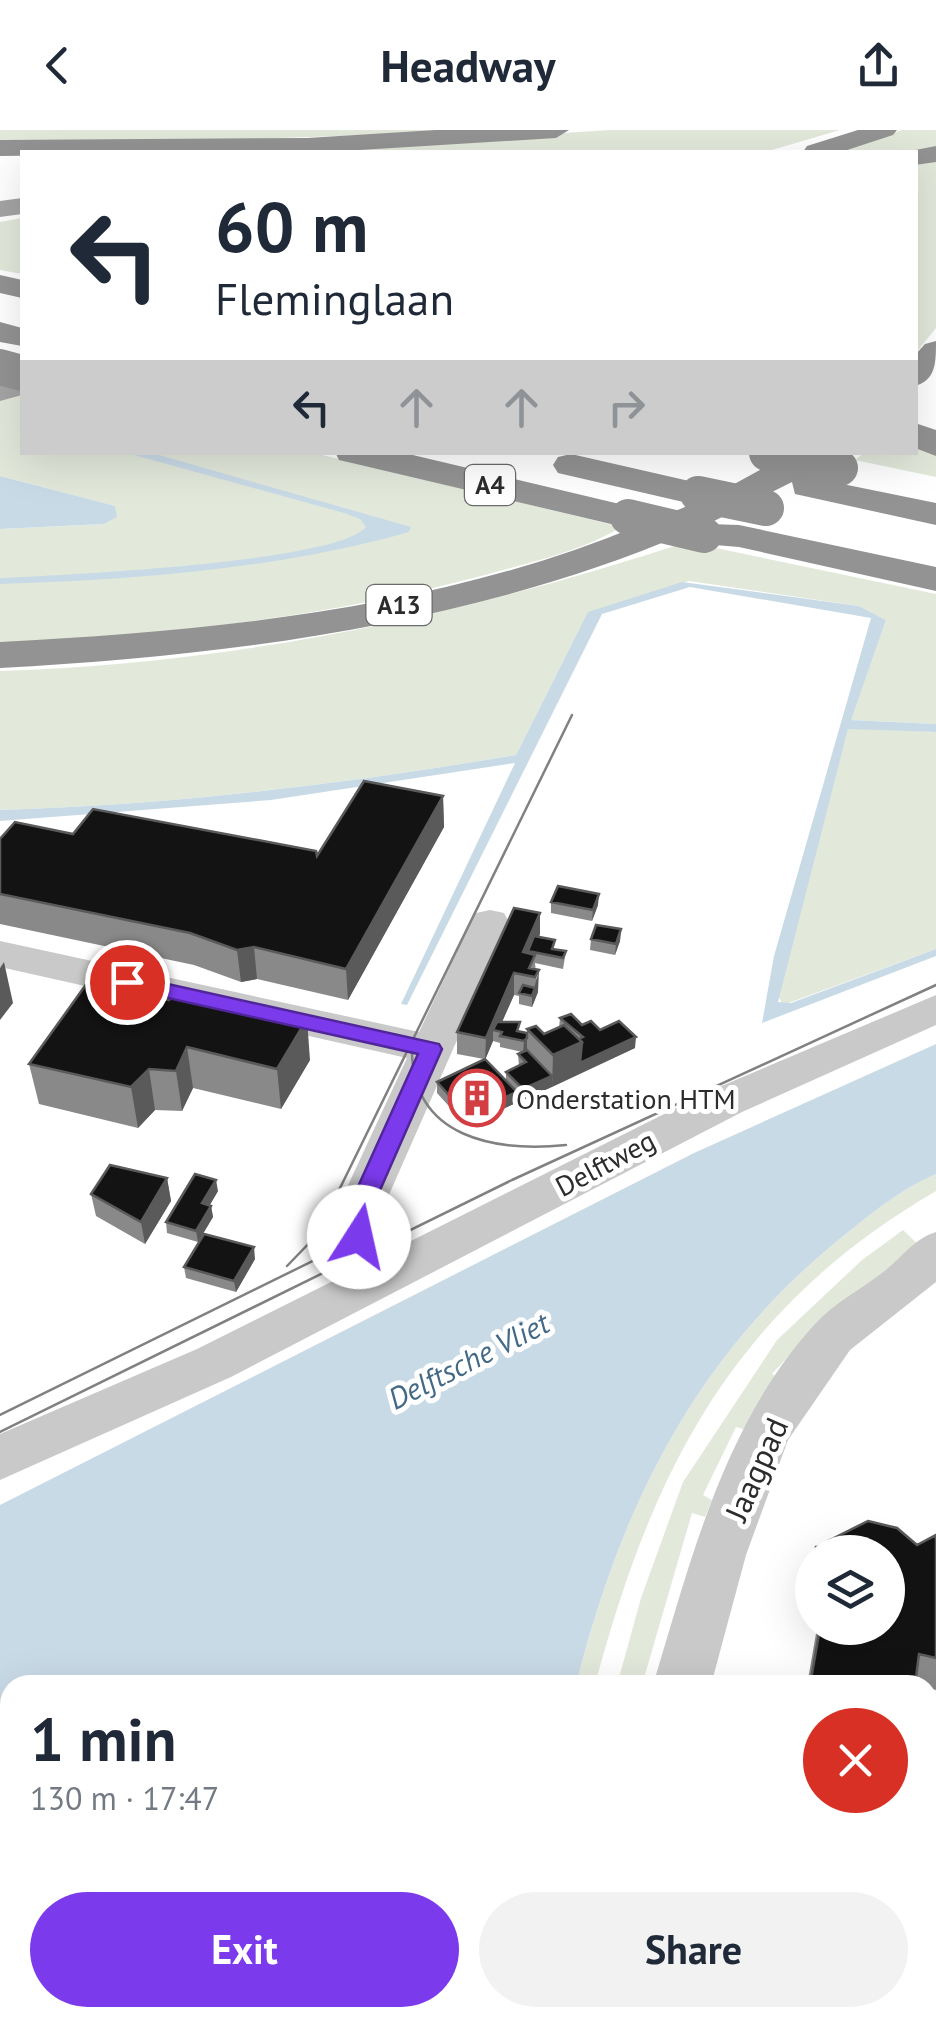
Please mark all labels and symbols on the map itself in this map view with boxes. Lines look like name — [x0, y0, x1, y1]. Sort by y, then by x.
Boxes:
road number: A4 — [465, 465, 515, 505]
road number: A13 — [366, 585, 432, 625]
pin — [85, 940, 170, 1025]
building icon: Onderstation HTM — [447, 1068, 507, 1128]
place label: Onderstation HTM — [516, 1080, 736, 1117]
street label: Delftweg — [549, 1121, 661, 1205]
position arrow — [307, 1185, 411, 1289]
water label: Delftsche Vliet — [381, 1302, 557, 1417]
street label: Jaagpad — [714, 1411, 797, 1529]

